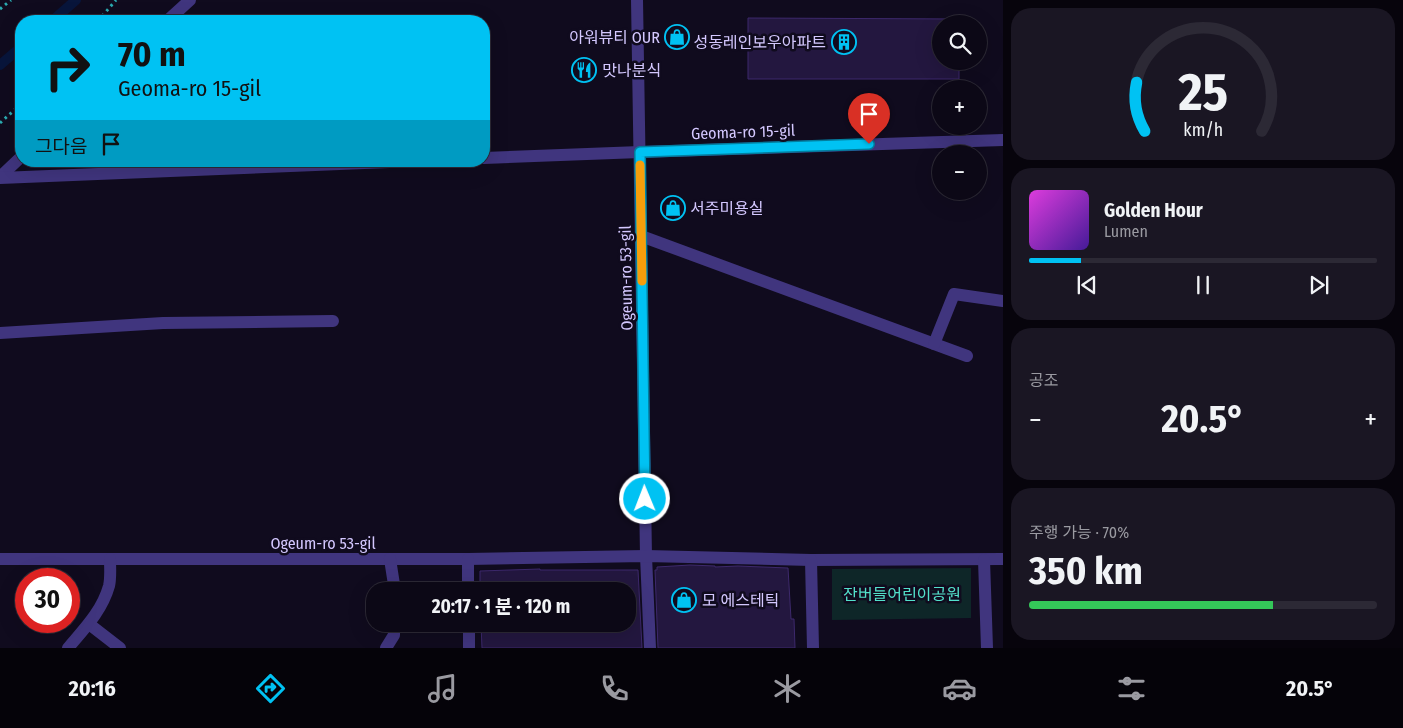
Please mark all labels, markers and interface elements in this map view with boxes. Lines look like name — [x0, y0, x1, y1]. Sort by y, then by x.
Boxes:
map controls — [932, 15, 987, 200]
button: search — [932, 15, 987, 70]
shop icon: 아워뷰티 OUR — [664, 24, 690, 50]
place label: 아워뷰티 OUR — [569, 28, 660, 47]
building icon: 성동레인보우아파트 — [831, 29, 857, 55]
text: 70 m — [118, 33, 186, 75]
place label: 성동레인보우아파트 — [694, 33, 826, 52]
icon: right — [35, 35, 100, 100]
restaurant icon: 맛나분식 — [571, 57, 597, 83]
place label: 맛나분식 — [602, 61, 661, 80]
text: 25 — [1177, 61, 1228, 124]
text: Geoma-ro 15-gil — [118, 75, 261, 102]
button: + — [932, 80, 987, 135]
pin — [848, 93, 890, 144]
icon: arrive — [855, 100, 883, 128]
text: km/h — [1183, 119, 1223, 141]
street label: Geoma-ro 15-gil — [691, 121, 795, 143]
icon: arrive — [97, 130, 125, 158]
text: 그다음 — [35, 135, 87, 158]
button: − — [932, 145, 987, 200]
shop icon: 서주미용실 — [660, 195, 686, 221]
place label: 서주미용실 — [690, 199, 764, 218]
text: Golden Hour — [1104, 199, 1203, 222]
text: Lumen — [1104, 222, 1148, 241]
street label: Ogeum-ro 53-gil — [616, 225, 636, 331]
icon: previous — [1073, 271, 1101, 299]
icon: pause — [1189, 271, 1217, 299]
icon: next — [1305, 271, 1333, 299]
text: 공조 — [1029, 371, 1058, 390]
text: 20.5° — [1161, 396, 1245, 442]
text: − — [1029, 403, 1042, 436]
text: + — [1364, 403, 1377, 436]
position arrow — [618, 472, 670, 524]
text: 주행 가능 · 70% — [1029, 523, 1129, 542]
street label: Ogeum-ro 53-gil — [270, 534, 376, 553]
text: 350 km — [1029, 548, 1143, 594]
speed limit sign: 30 — [15, 568, 80, 633]
park label: 잔버들어린이공원 — [843, 585, 961, 604]
shop icon: 모 에스테틱 — [671, 587, 697, 613]
place label: 모 에스테틱 — [702, 591, 779, 610]
text: 20:17 · 1 분 · 120 m — [432, 595, 570, 618]
icon: directions — [253, 671, 288, 706]
icon: music — [425, 671, 460, 706]
icon: phone — [597, 671, 632, 706]
icon: climate — [770, 671, 805, 706]
icon: car — [942, 671, 977, 706]
icon: filters — [1114, 671, 1149, 706]
text: 20:16 — [69, 675, 116, 702]
text: 20.5° — [1286, 675, 1334, 702]

